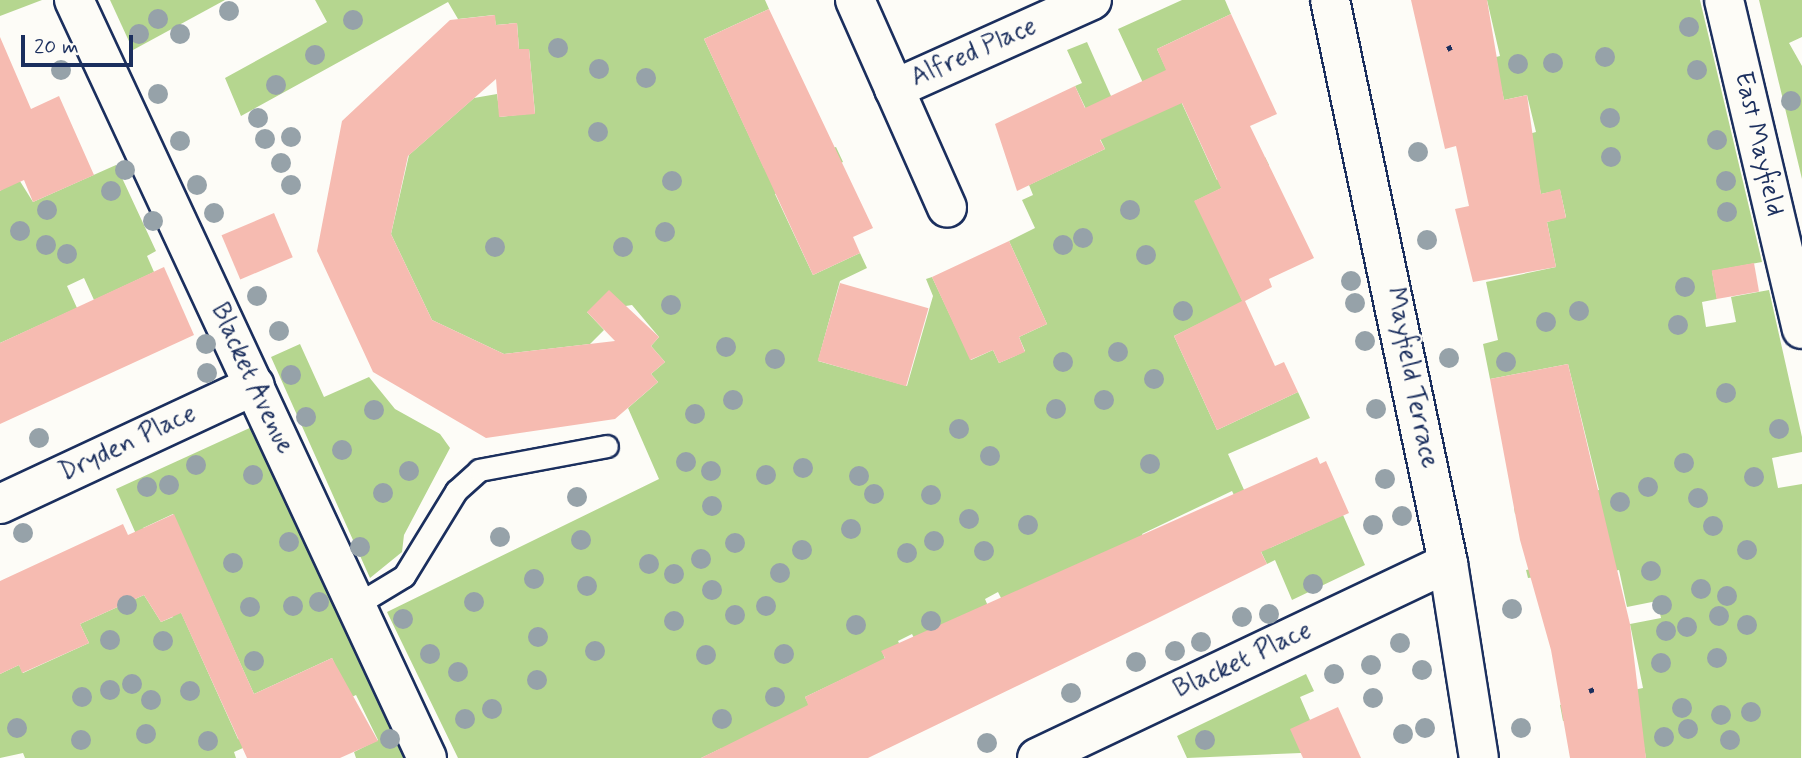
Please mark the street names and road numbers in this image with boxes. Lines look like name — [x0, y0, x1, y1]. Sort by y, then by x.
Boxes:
street label: Alfred Place — [906, 11, 1042, 95]
street label: East Mayfield — [1726, 69, 1790, 219]
street label: Mayfield Terrace — [1378, 286, 1444, 470]
street label: Blacket Avenue — [201, 296, 301, 462]
street label: Dryden Place — [56, 399, 200, 489]
street label: Blacket Place — [1171, 616, 1315, 706]

